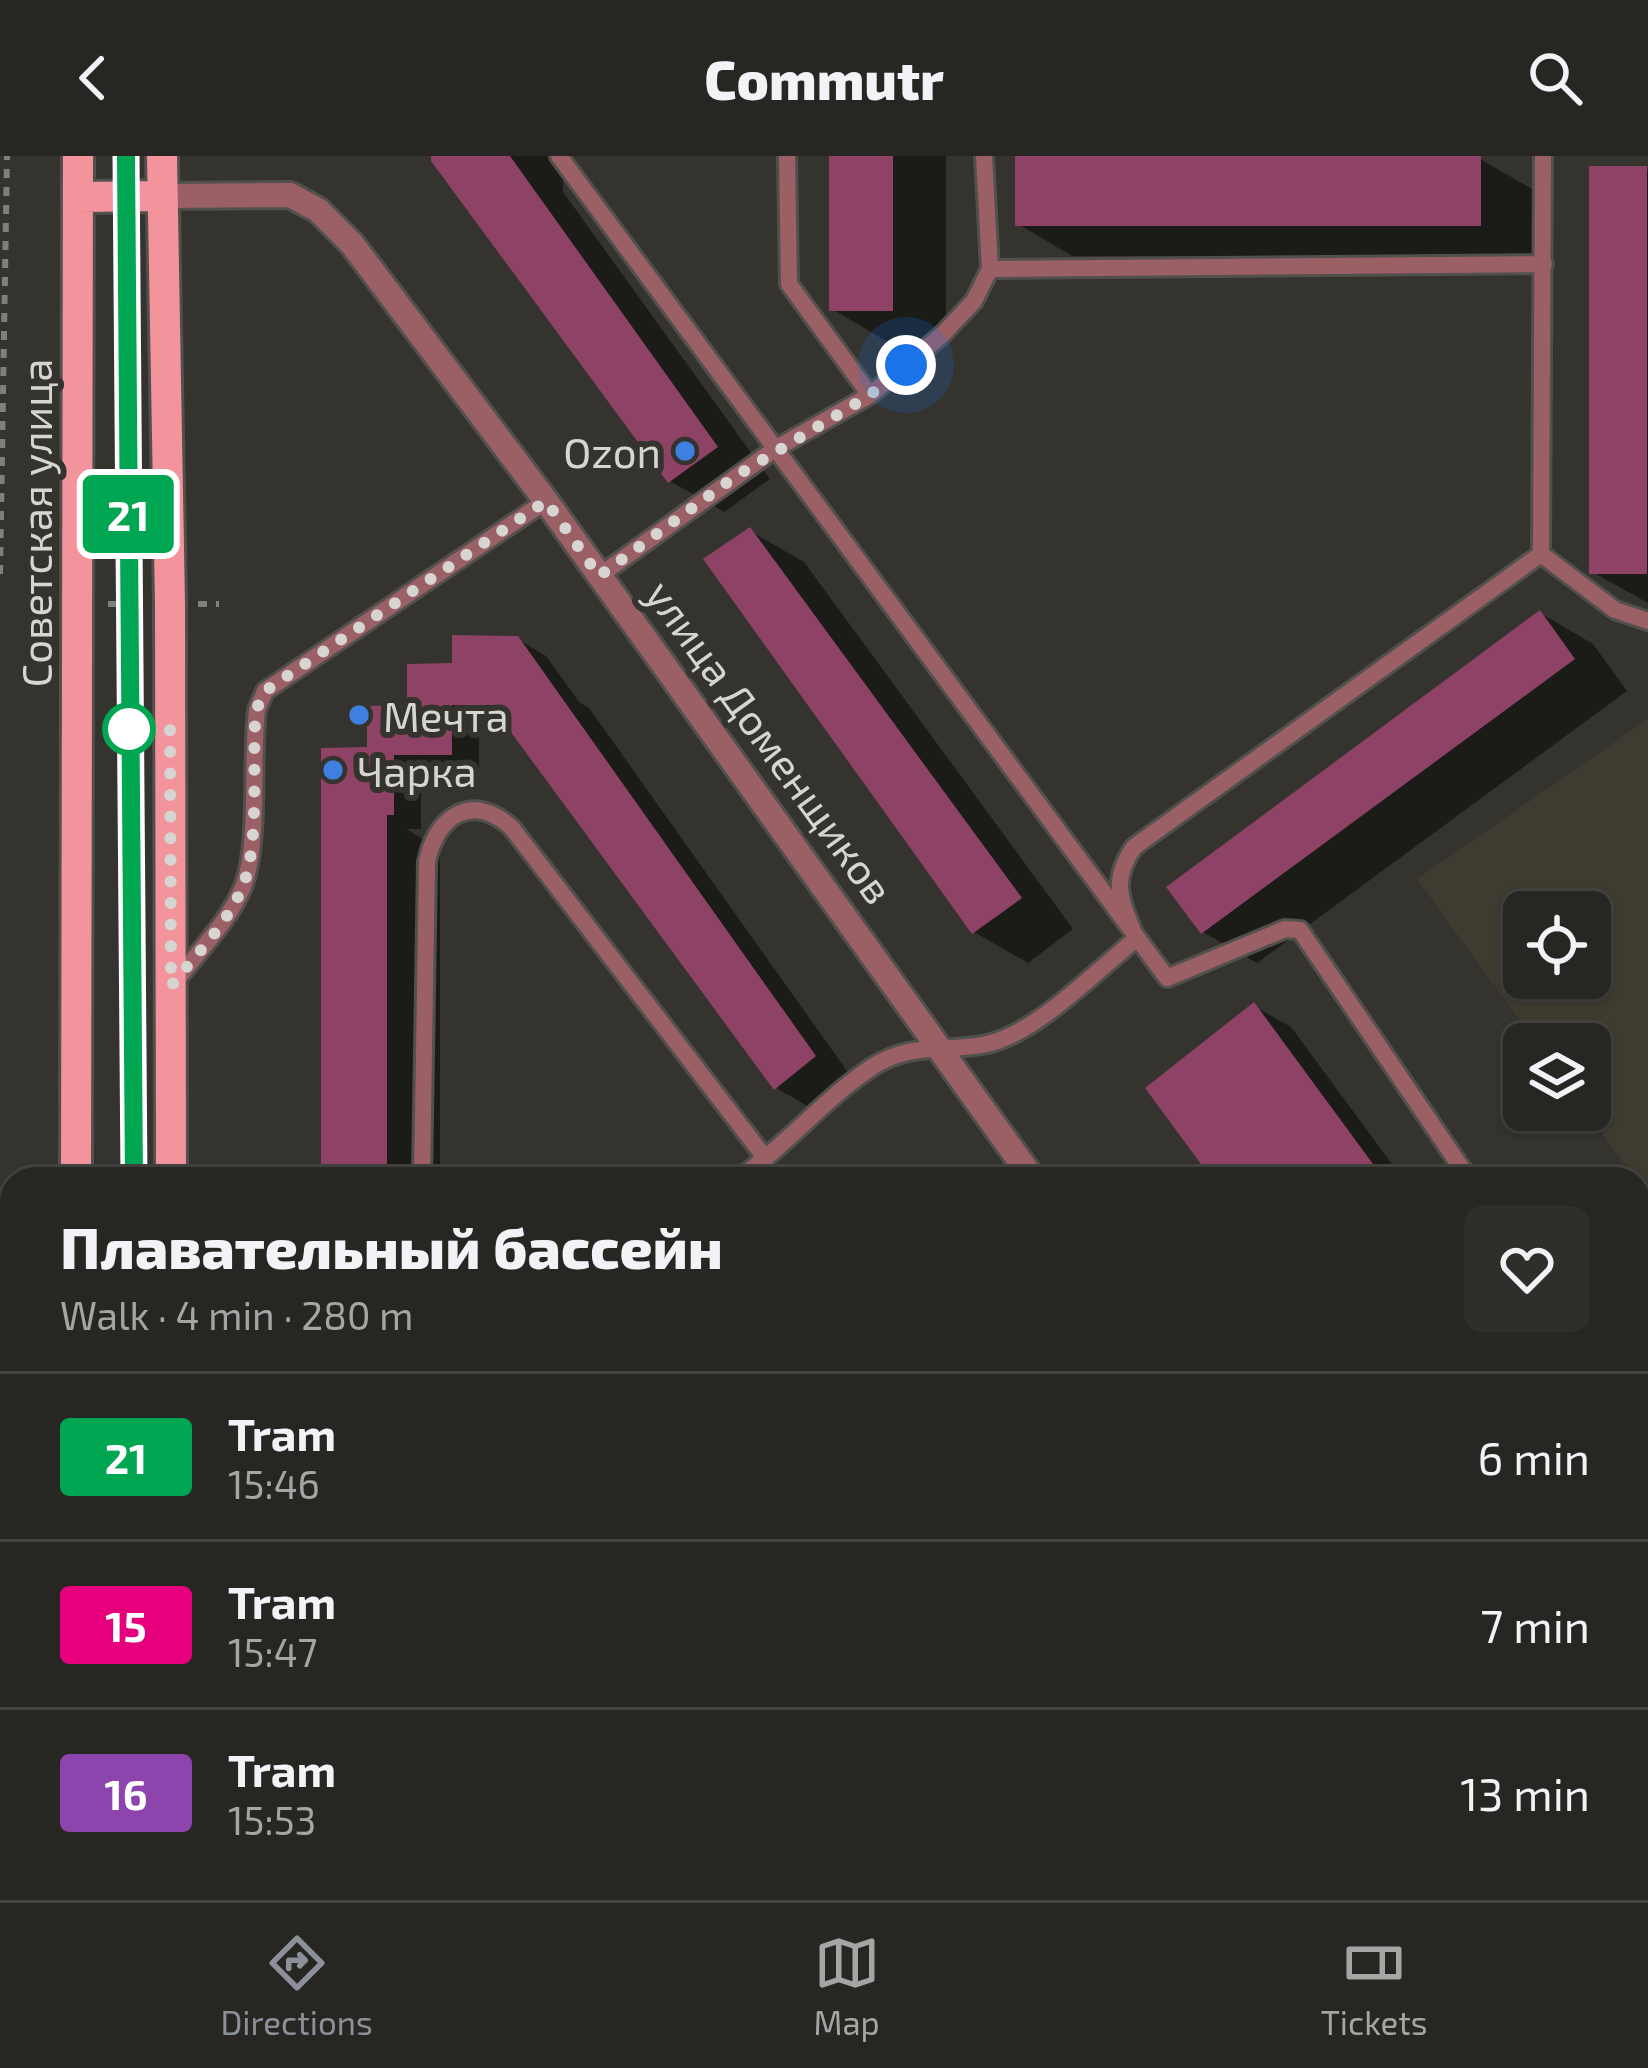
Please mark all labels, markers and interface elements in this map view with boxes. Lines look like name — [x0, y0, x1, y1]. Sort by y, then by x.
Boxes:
icon: back — [60, 45, 126, 111]
icon: search — [1522, 45, 1588, 111]
text: Commutr — [704, 46, 944, 111]
your location — [876, 335, 936, 395]
street label: Советская улица — [10, 359, 61, 687]
place label: Ozon — [563, 426, 661, 476]
marker: Ozon — [672, 438, 698, 464]
line badge: 21 — [74, 475, 182, 553]
text: 21 — [107, 489, 149, 539]
street label: улица Доменщиков — [636, 570, 905, 913]
place label: Мечта — [383, 690, 509, 740]
marker: Мечта — [346, 702, 372, 728]
unlabelled marker — [104, 704, 154, 754]
place label: Чарка — [357, 745, 477, 795]
marker: Чарка — [320, 757, 346, 783]
map controls — [1503, 891, 1611, 1131]
button: locate — [1503, 891, 1611, 999]
button: layers — [1503, 1023, 1611, 1131]
button: heart — [1464, 1206, 1590, 1332]
text: Плавательный бассейн — [60, 1212, 723, 1280]
text: Walk · 4 min · 280 m — [60, 1291, 413, 1338]
text: Tram — [228, 1406, 336, 1460]
text: 6 min — [1477, 1430, 1590, 1484]
text: 21 — [105, 1432, 147, 1482]
text: 15:46 — [228, 1460, 320, 1507]
text: Tram — [228, 1574, 336, 1628]
text: 7 min — [1480, 1598, 1590, 1652]
text: 15 — [105, 1600, 147, 1650]
text: 15:47 — [228, 1628, 318, 1675]
text: Tram — [228, 1742, 336, 1796]
text: 13 min — [1460, 1766, 1590, 1820]
text: 16 — [105, 1768, 147, 1818]
text: 15:53 — [228, 1796, 316, 1843]
tab: Directions — [220, 1930, 373, 2042]
tab: Map — [814, 1930, 880, 2042]
tab: Tickets — [1321, 1930, 1428, 2042]

